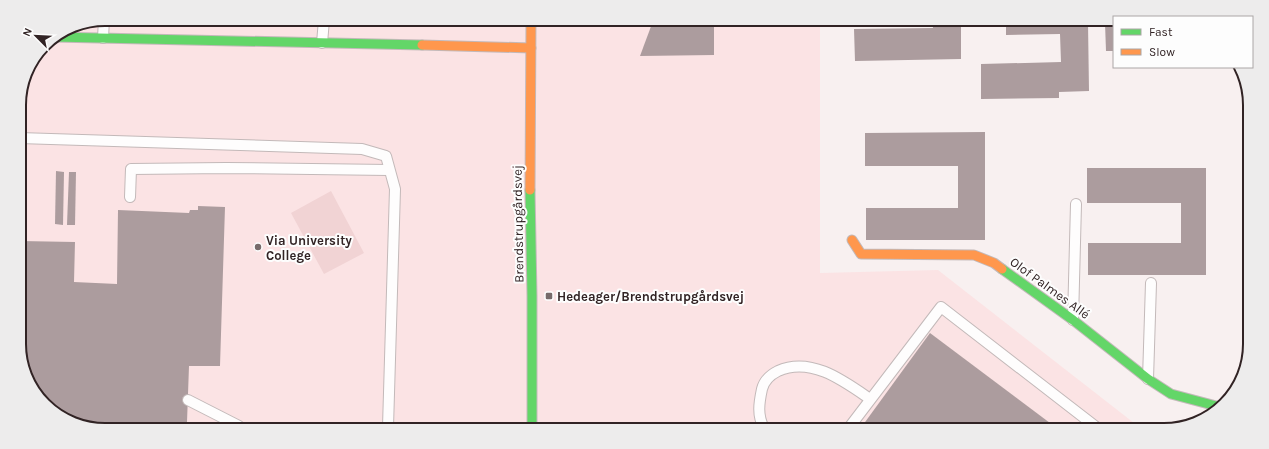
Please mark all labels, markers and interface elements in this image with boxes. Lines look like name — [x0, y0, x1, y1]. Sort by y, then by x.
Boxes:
north arrow — [16, 16, 56, 56]
legend — [1113, 16, 1253, 68]
text: Fast — [1149, 25, 1173, 39]
text: N — [20, 26, 35, 38]
text: Slow — [1149, 45, 1175, 59]
street label: Brendstrupgårdsvej — [509, 165, 527, 283]
place label: Via University College — [266, 233, 352, 263]
marker: Via University College — [253, 242, 263, 252]
street label: Olof Palmes Allé — [1007, 254, 1093, 322]
place label: Hedeager/Brendstrupgårdsvej — [557, 289, 744, 304]
marker: Hedeager/Brendstrupgårdsvej — [544, 291, 554, 301]

